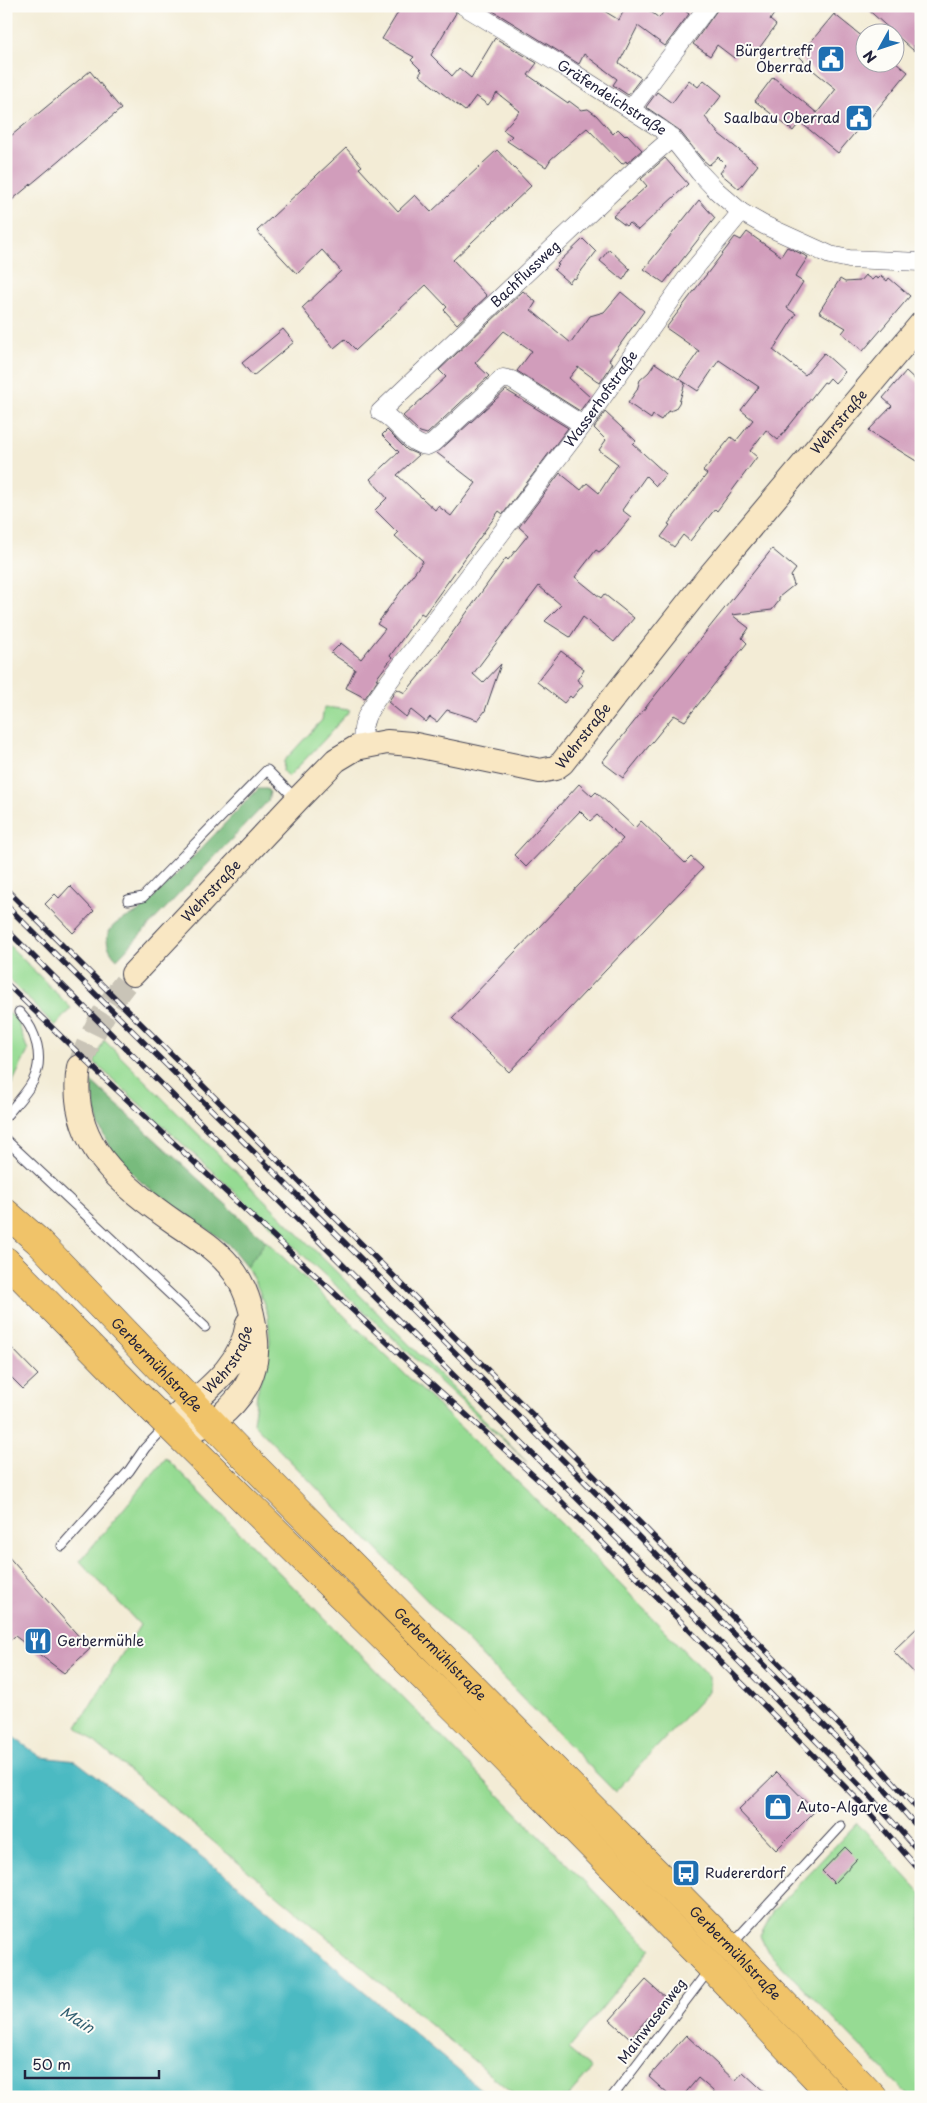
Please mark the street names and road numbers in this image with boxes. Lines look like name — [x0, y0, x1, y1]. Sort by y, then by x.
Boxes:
street label: Gräfendeichstraße — [553, 54, 672, 140]
street label: Bachflussweg — [485, 235, 565, 312]
street label: Wasserhofstraße — [559, 346, 642, 451]
street label: Wehrstraße — [805, 385, 872, 459]
street label: Wehrstraße — [550, 698, 616, 773]
street label: Wehrstraße — [176, 855, 246, 927]
street label: Gerbermühlstraße — [106, 1312, 208, 1417]
street label: Wehrstraße — [198, 1324, 257, 1399]
street label: Gerbermühlstraße — [389, 1602, 492, 1705]
street label: Gerbermühlstraße — [685, 1901, 786, 2005]
street label: Mainwasenweg — [612, 1973, 691, 2068]

